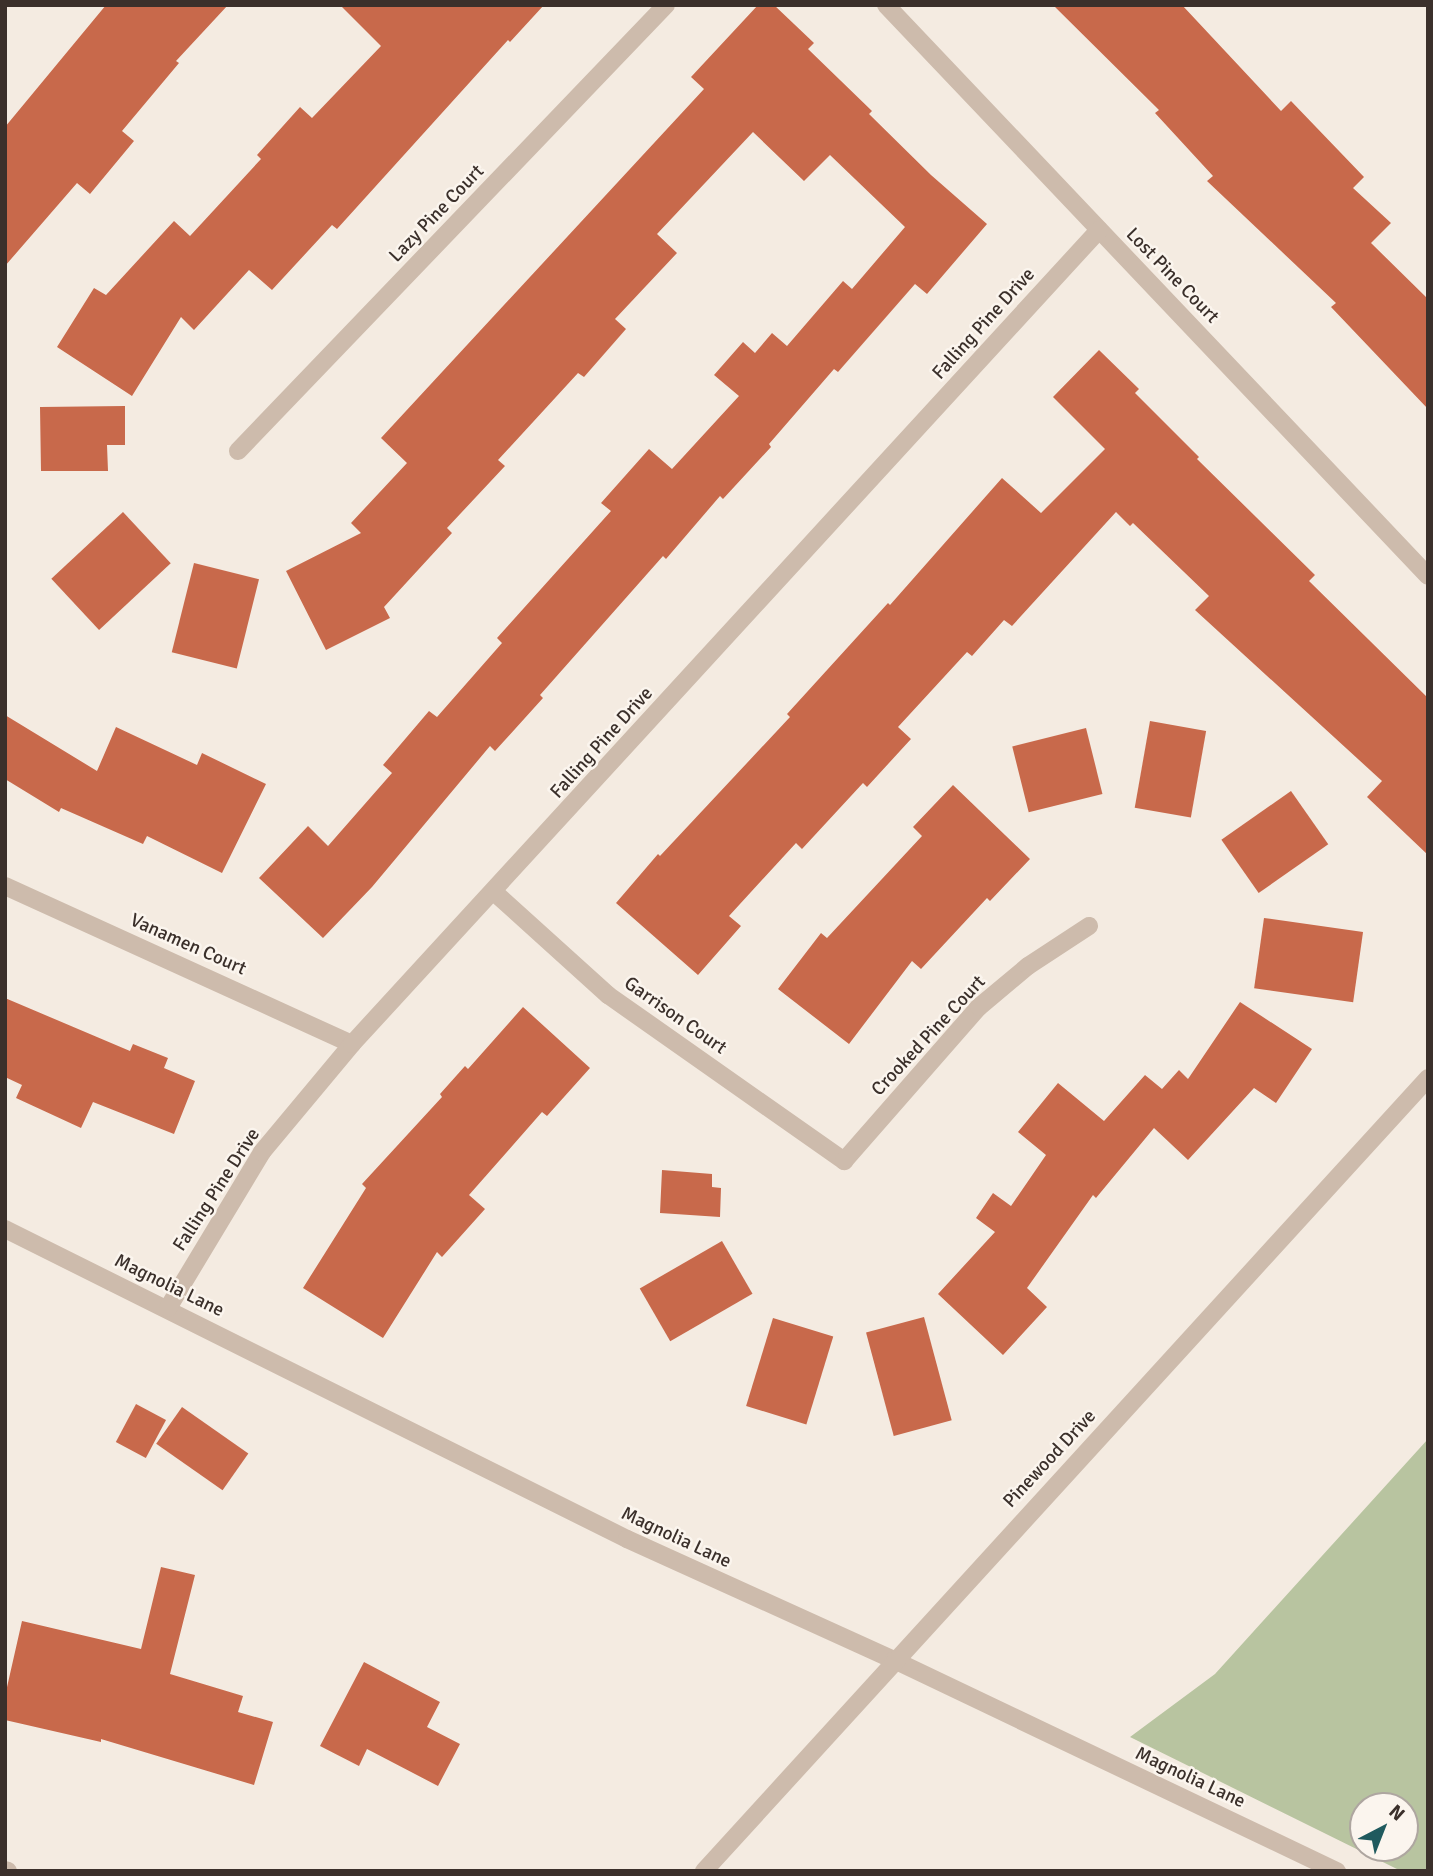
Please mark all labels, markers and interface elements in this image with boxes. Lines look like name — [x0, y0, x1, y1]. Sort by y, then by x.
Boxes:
street label: Lazy Pine Court — [385, 161, 489, 267]
street label: Lost Pine Court — [1121, 223, 1223, 329]
street label: Falling Pine Drive — [928, 264, 1040, 384]
street label: Falling Pine Drive — [546, 683, 658, 803]
street label: Vanamen Court — [126, 909, 250, 981]
street label: Crooked Pine Court — [867, 971, 991, 1101]
street label: Garrison Court — [619, 972, 731, 1060]
street label: Falling Pine Drive — [169, 1124, 265, 1256]
street label: Magnolia Lane — [111, 1250, 227, 1322]
street label: Pinewood Drive — [999, 1405, 1101, 1513]
street label: Magnolia Lane — [617, 1503, 735, 1573]
street label: Magnolia Lane — [1131, 1743, 1249, 1813]
north arrow — [1349, 1792, 1419, 1862]
text: N — [1384, 1800, 1410, 1826]

